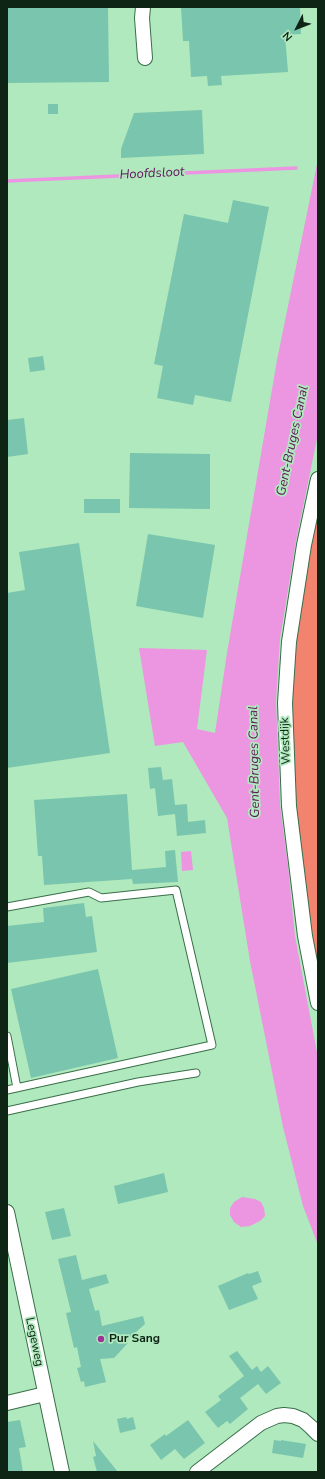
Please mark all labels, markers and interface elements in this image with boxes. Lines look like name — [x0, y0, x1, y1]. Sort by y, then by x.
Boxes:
north arrow — [277, 8, 317, 48]
text: N — [279, 28, 296, 44]
water label: Hoofdsloot — [119, 165, 185, 183]
water label: Gent-Bruges Canal — [274, 385, 312, 497]
water label: Gent-Bruges Canal — [246, 706, 264, 818]
street label: Westdijk — [278, 717, 294, 765]
street label: Legeweg — [22, 1316, 46, 1368]
place label: Pur Sang — [109, 1332, 160, 1346]
marker: Pur Sang — [96, 1334, 106, 1344]

